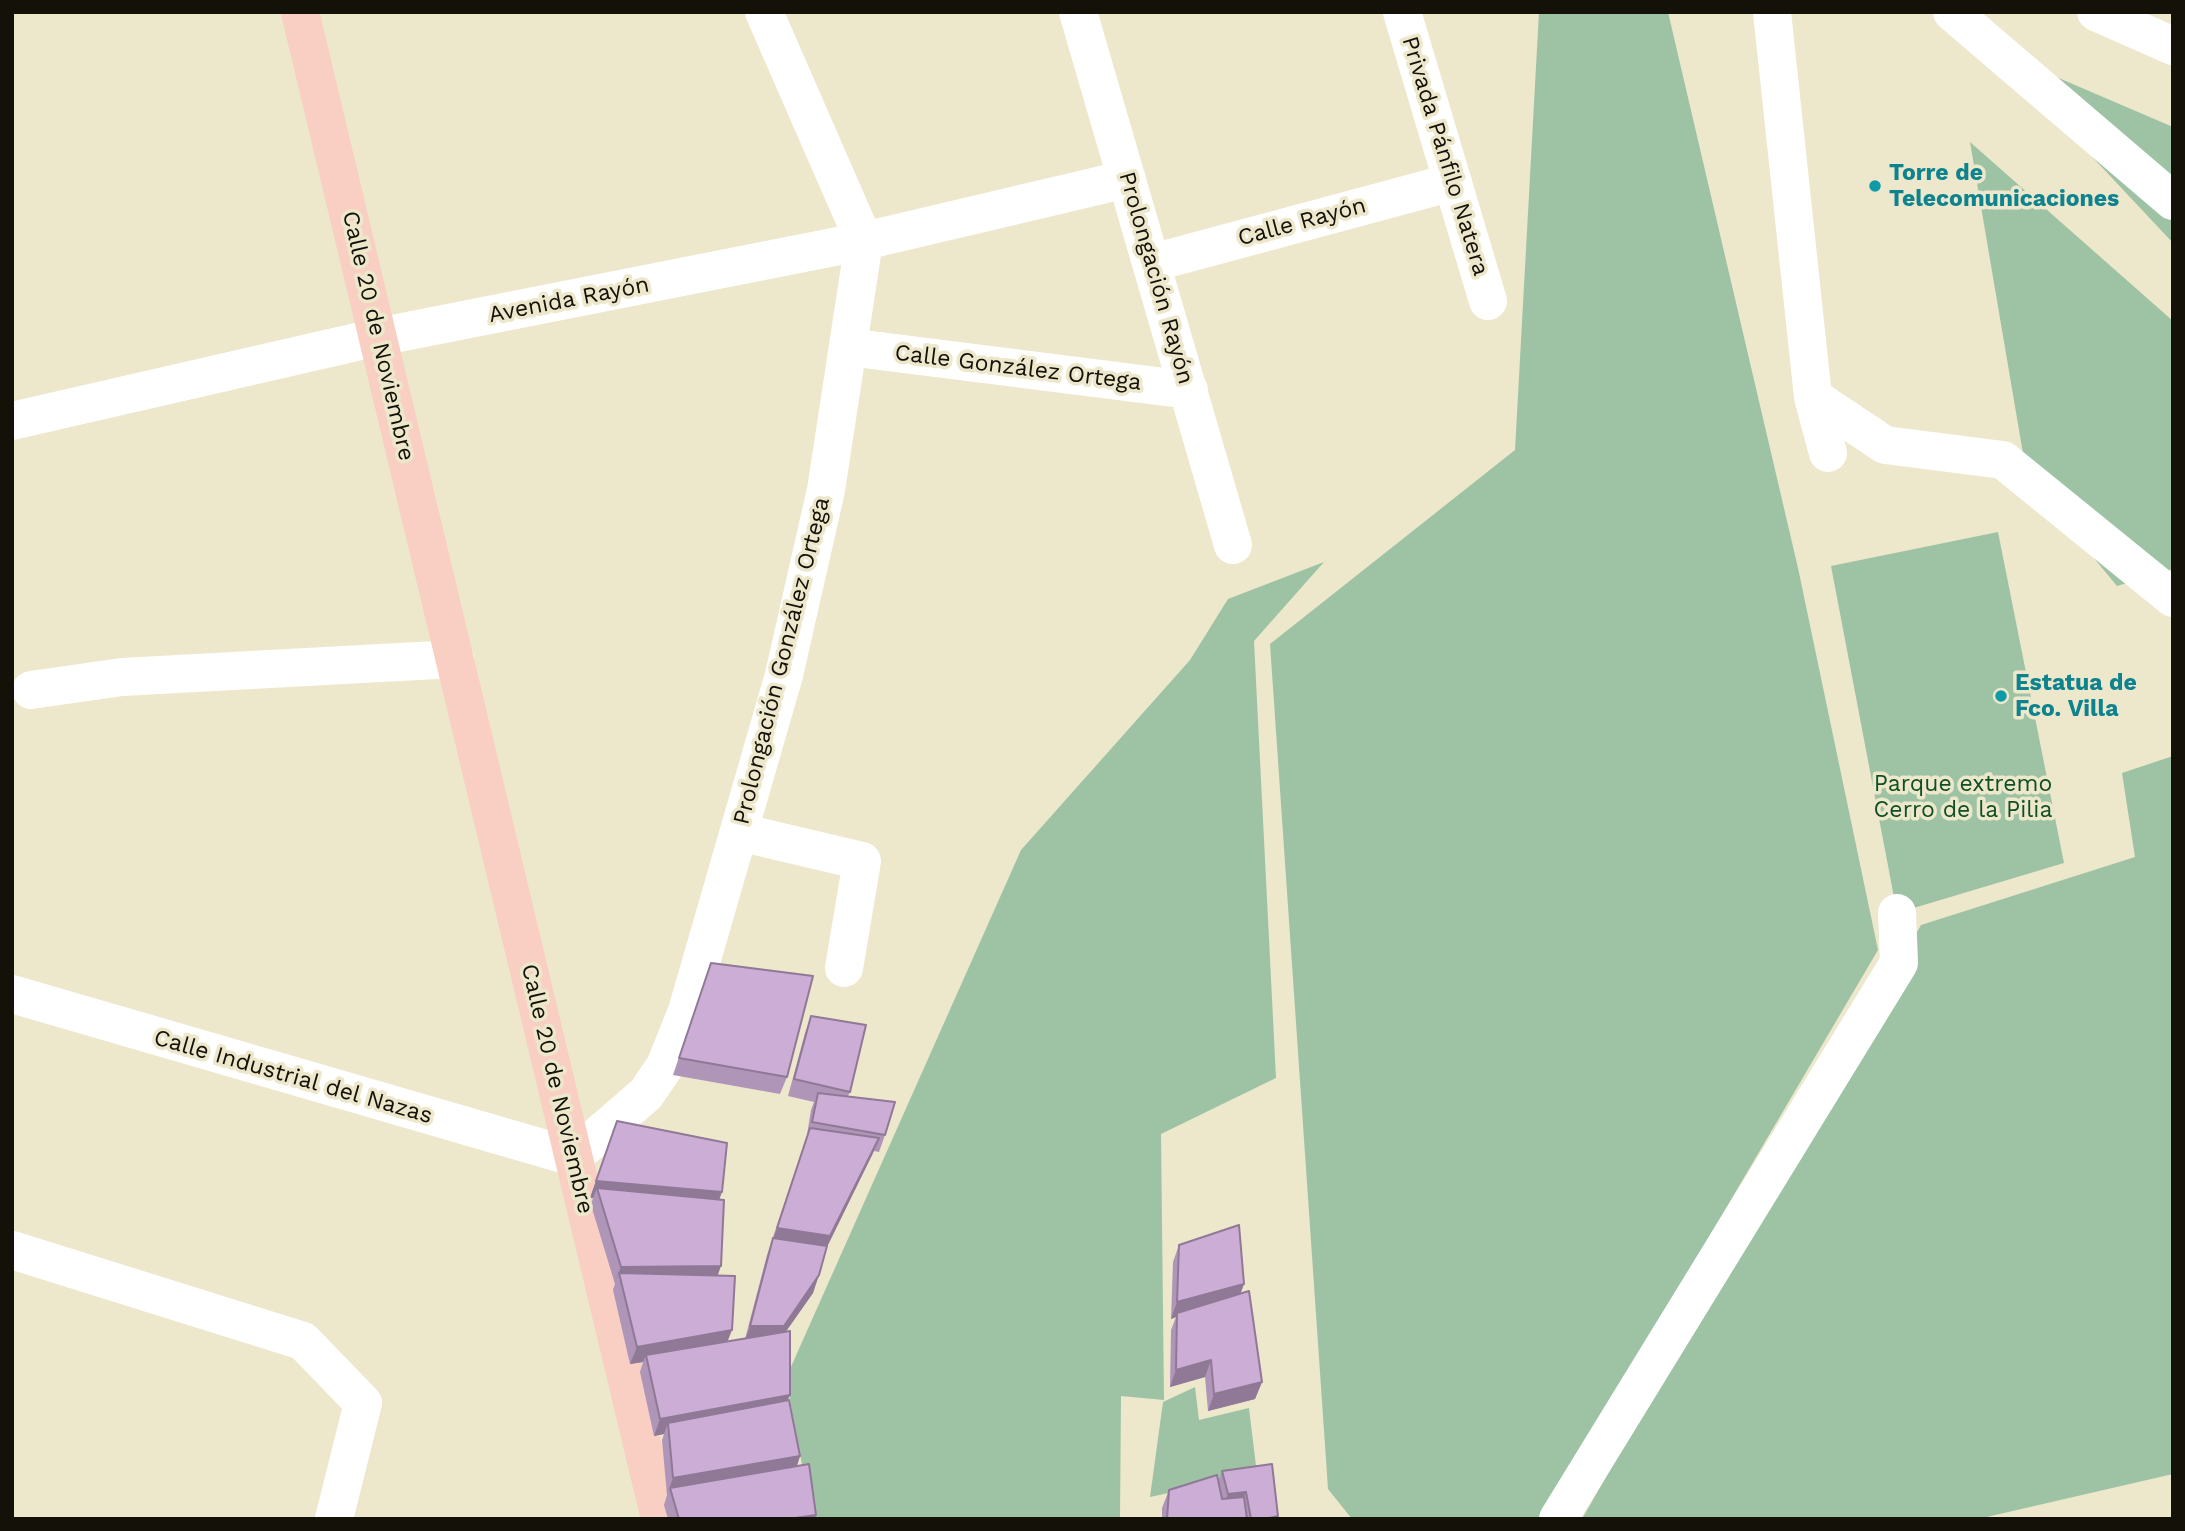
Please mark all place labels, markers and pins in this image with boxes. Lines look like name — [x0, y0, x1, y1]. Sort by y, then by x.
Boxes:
place label: Torre de Telecomunicaciones — [1889, 159, 2119, 213]
marker: Torre de Telecomunicaciones — [1867, 178, 1883, 194]
place label: Estatua de Fco. Villa — [2015, 669, 2137, 723]
marker: Estatua de Fco. Villa — [1993, 688, 2009, 704]

